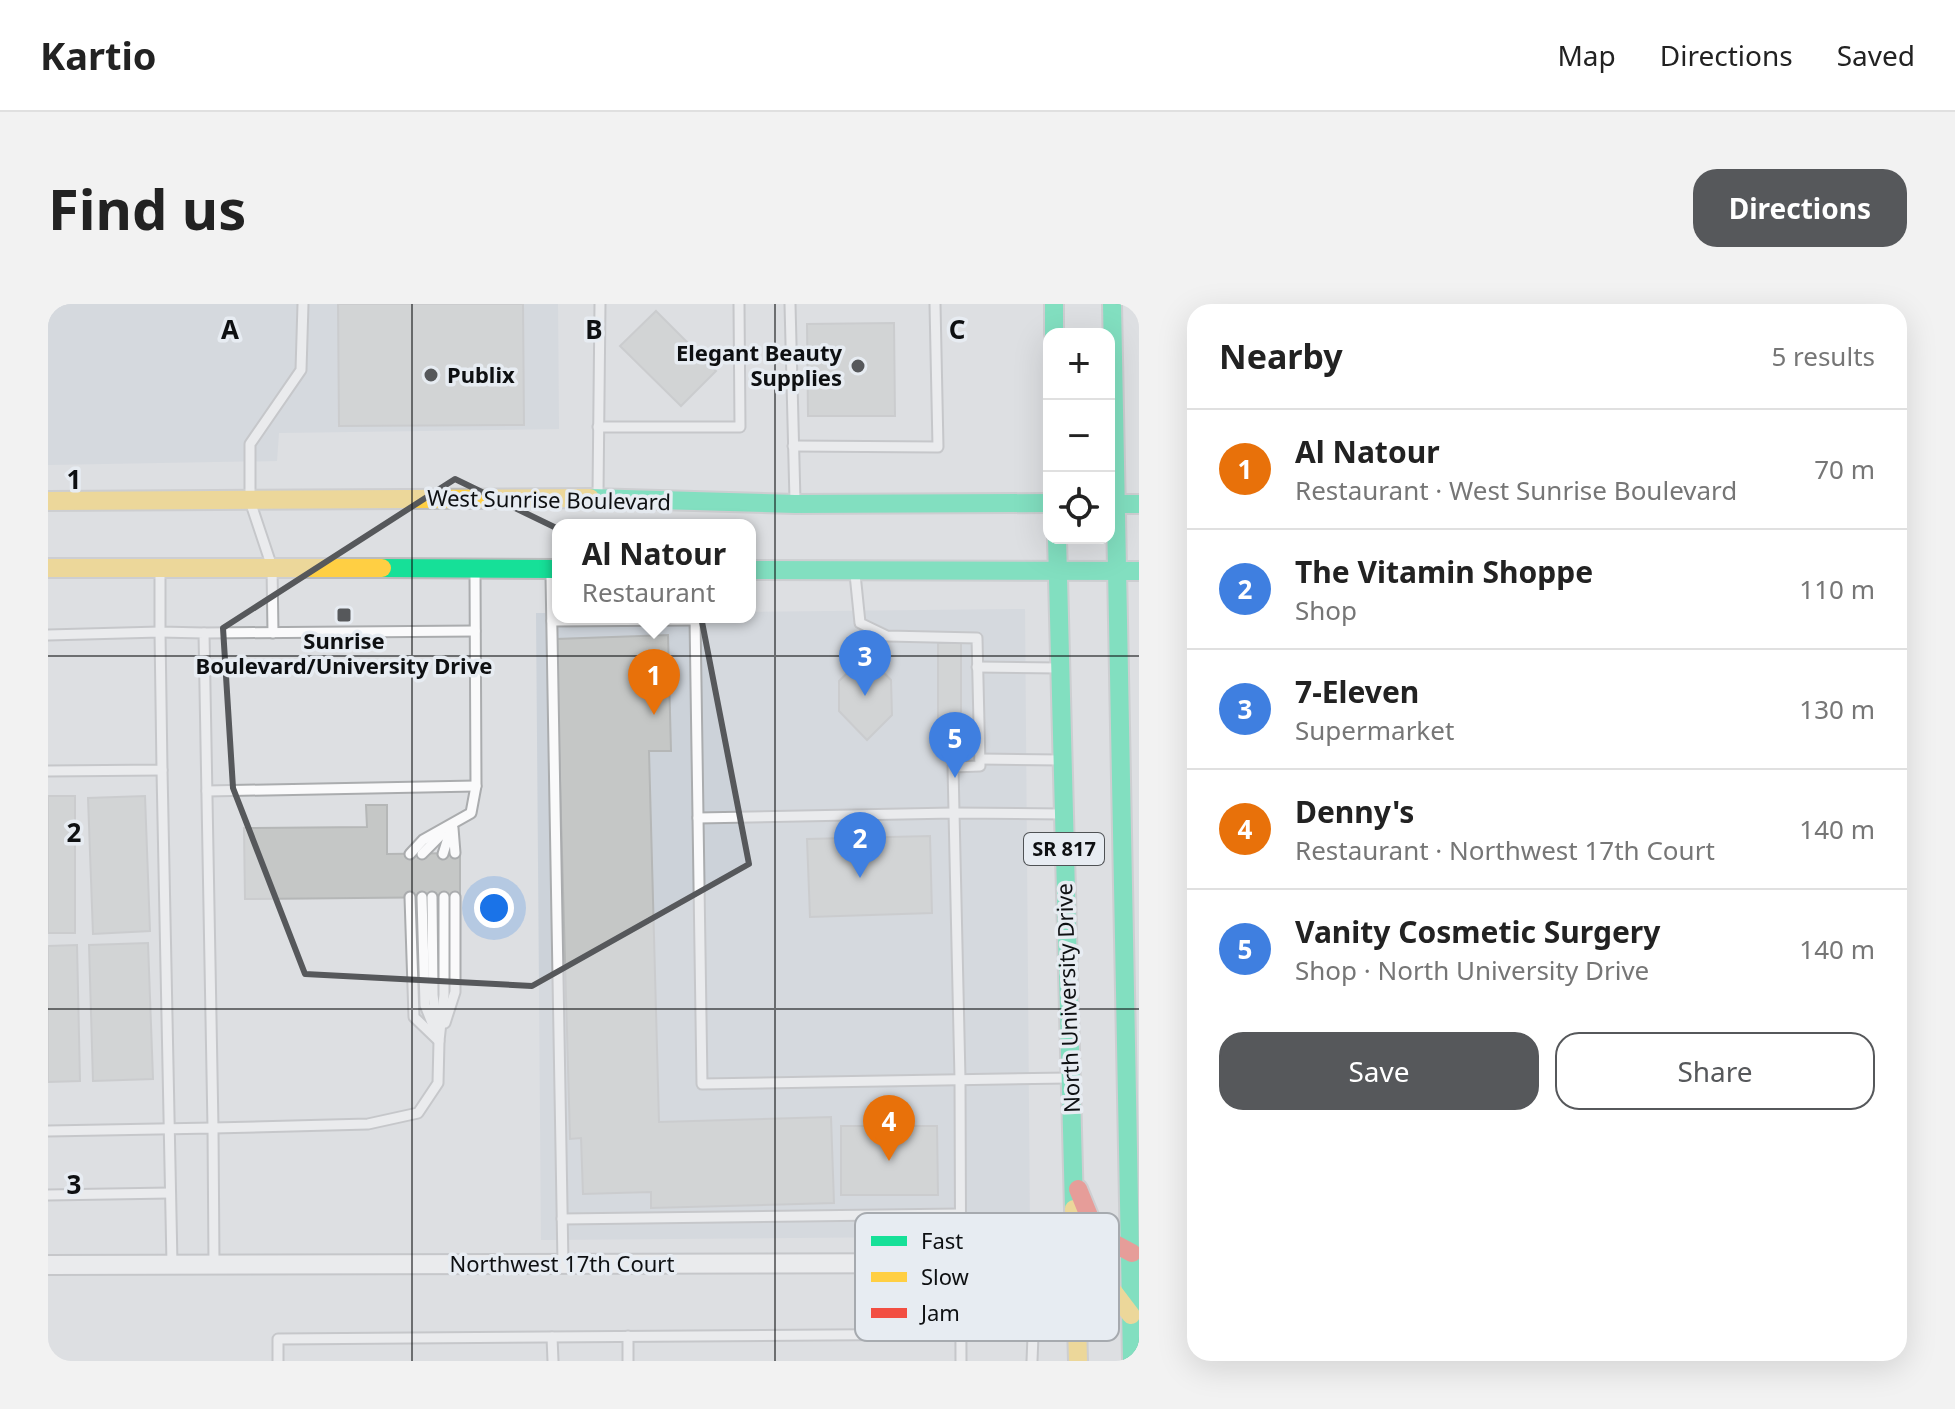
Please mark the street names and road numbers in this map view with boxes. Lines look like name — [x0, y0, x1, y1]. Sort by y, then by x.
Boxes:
street label: West Sunrise Boulevard — [427, 482, 671, 516]
road number: SR 817 — [1024, 833, 1104, 865]
street label: North University Drive — [1048, 883, 1086, 1113]
street label: Northwest 17th Court — [450, 1248, 674, 1278]

